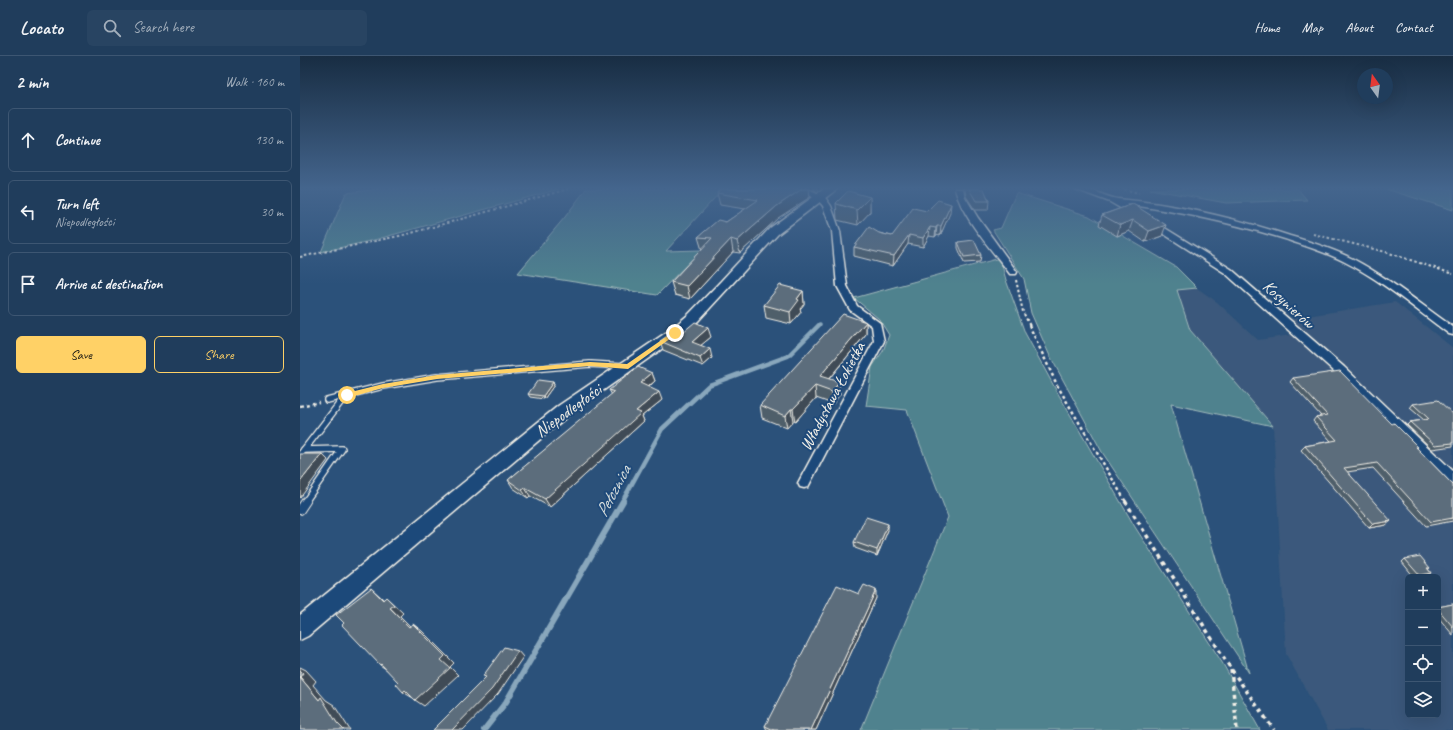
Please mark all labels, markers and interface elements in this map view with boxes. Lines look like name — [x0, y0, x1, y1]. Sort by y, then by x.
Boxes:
search box — [87, 10, 367, 46]
text: Locato — [20, 16, 63, 40]
icon: search — [101, 17, 123, 39]
text: Search here — [133, 18, 194, 37]
text: Home — [1254, 19, 1280, 36]
text: Map — [1302, 19, 1323, 36]
text: About — [1345, 19, 1373, 36]
text: Contact — [1395, 19, 1433, 36]
north arrow — [1357, 68, 1393, 104]
text: 2 min — [16, 72, 49, 93]
text: Walk · 160 m — [225, 74, 284, 90]
icon: ahead — [17, 129, 39, 151]
text: Continue — [55, 131, 100, 150]
text: 130 m — [255, 132, 283, 148]
text: Turn left — [55, 195, 98, 214]
icon: left — [17, 201, 39, 223]
text: 30 m — [261, 204, 283, 220]
text: Niepodległości — [55, 214, 114, 230]
icon: arrive — [17, 273, 39, 295]
text: Arrive at destination — [55, 275, 162, 294]
street label: Kosynierów — [1258, 276, 1320, 334]
route end — [666, 324, 684, 342]
button: Save — [16, 336, 146, 373]
button: Share — [154, 336, 284, 373]
street label: Władysława Łokietka — [795, 337, 871, 454]
street label: Niepodległości — [531, 378, 607, 442]
route start — [338, 386, 356, 404]
water label: Pełcznica — [590, 460, 636, 520]
map controls — [1405, 574, 1441, 718]
button: + — [1405, 574, 1441, 610]
button: − — [1405, 610, 1441, 646]
button: locate — [1405, 646, 1441, 682]
button: layers — [1405, 682, 1441, 718]

